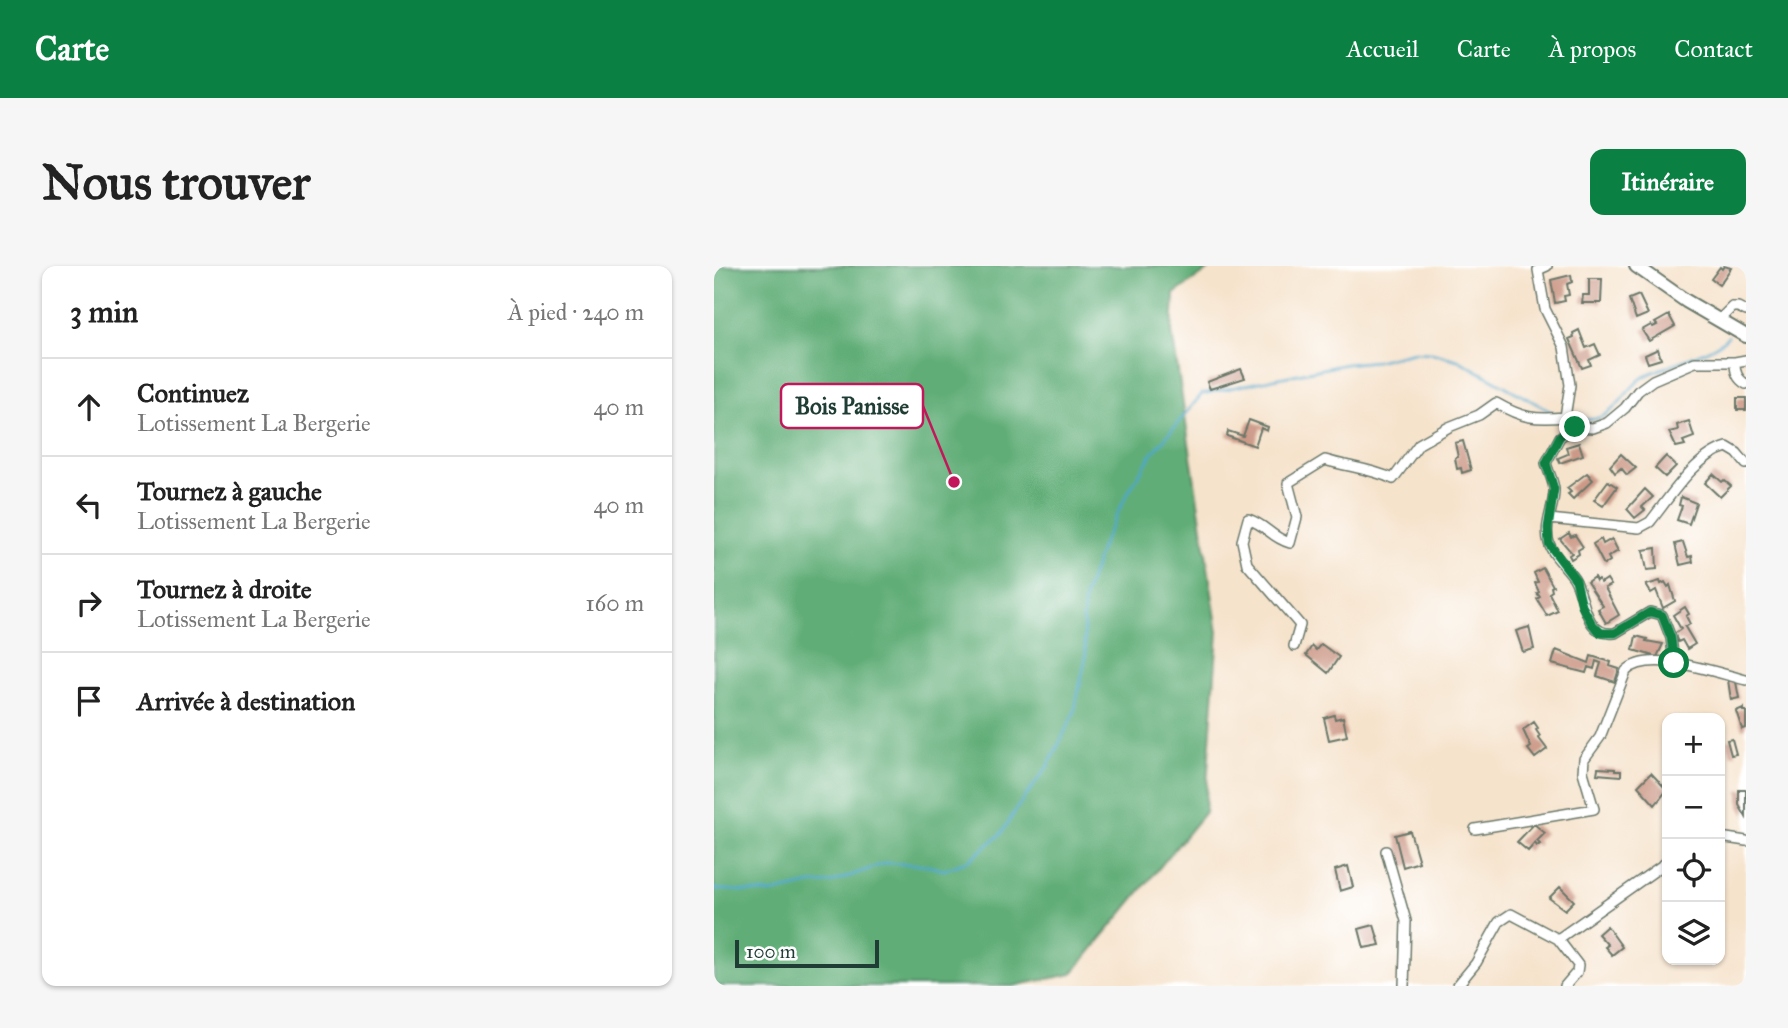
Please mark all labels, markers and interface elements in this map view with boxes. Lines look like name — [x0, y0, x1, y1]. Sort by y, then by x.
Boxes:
text: Carte — [35, 29, 109, 69]
text: Accueil — [1347, 34, 1419, 64]
text: Carte — [1457, 34, 1511, 64]
text: À propos — [1549, 34, 1636, 64]
text: Contact — [1674, 34, 1753, 64]
button: Itinéraire — [1590, 149, 1746, 215]
text: Nous trouver — [42, 153, 310, 212]
text: 3 min — [70, 294, 138, 330]
text: À pied · 240 m — [508, 298, 644, 326]
text: Continuez — [137, 377, 249, 409]
callout: Bois Panisse — [781, 384, 923, 428]
icon: ahead — [70, 388, 108, 426]
text: Bois Panisse — [795, 392, 910, 420]
text: 40 m — [594, 393, 644, 421]
text: Lotissement La Bergerie — [137, 409, 371, 437]
route end — [1559, 411, 1590, 442]
text: Tournez à gauche — [137, 475, 322, 507]
icon: left — [70, 486, 108, 524]
text: 40 m — [594, 491, 644, 519]
text: Lotissement La Bergerie — [137, 507, 371, 535]
text: Tournez à droite — [137, 573, 312, 605]
icon: right — [70, 584, 108, 622]
text: 160 m — [586, 589, 644, 617]
text: Lotissement La Bergerie — [137, 605, 371, 633]
route start — [1658, 647, 1689, 678]
icon: arrive — [70, 682, 108, 720]
text: Arrivée à destination — [137, 685, 355, 717]
map controls — [1662, 713, 1725, 965]
button: + — [1662, 713, 1725, 776]
button: − — [1662, 776, 1725, 839]
button: locate — [1662, 839, 1725, 902]
button: layers — [1662, 902, 1725, 965]
scale bar — [735, 937, 878, 969]
text: 100 m — [746, 940, 796, 963]

